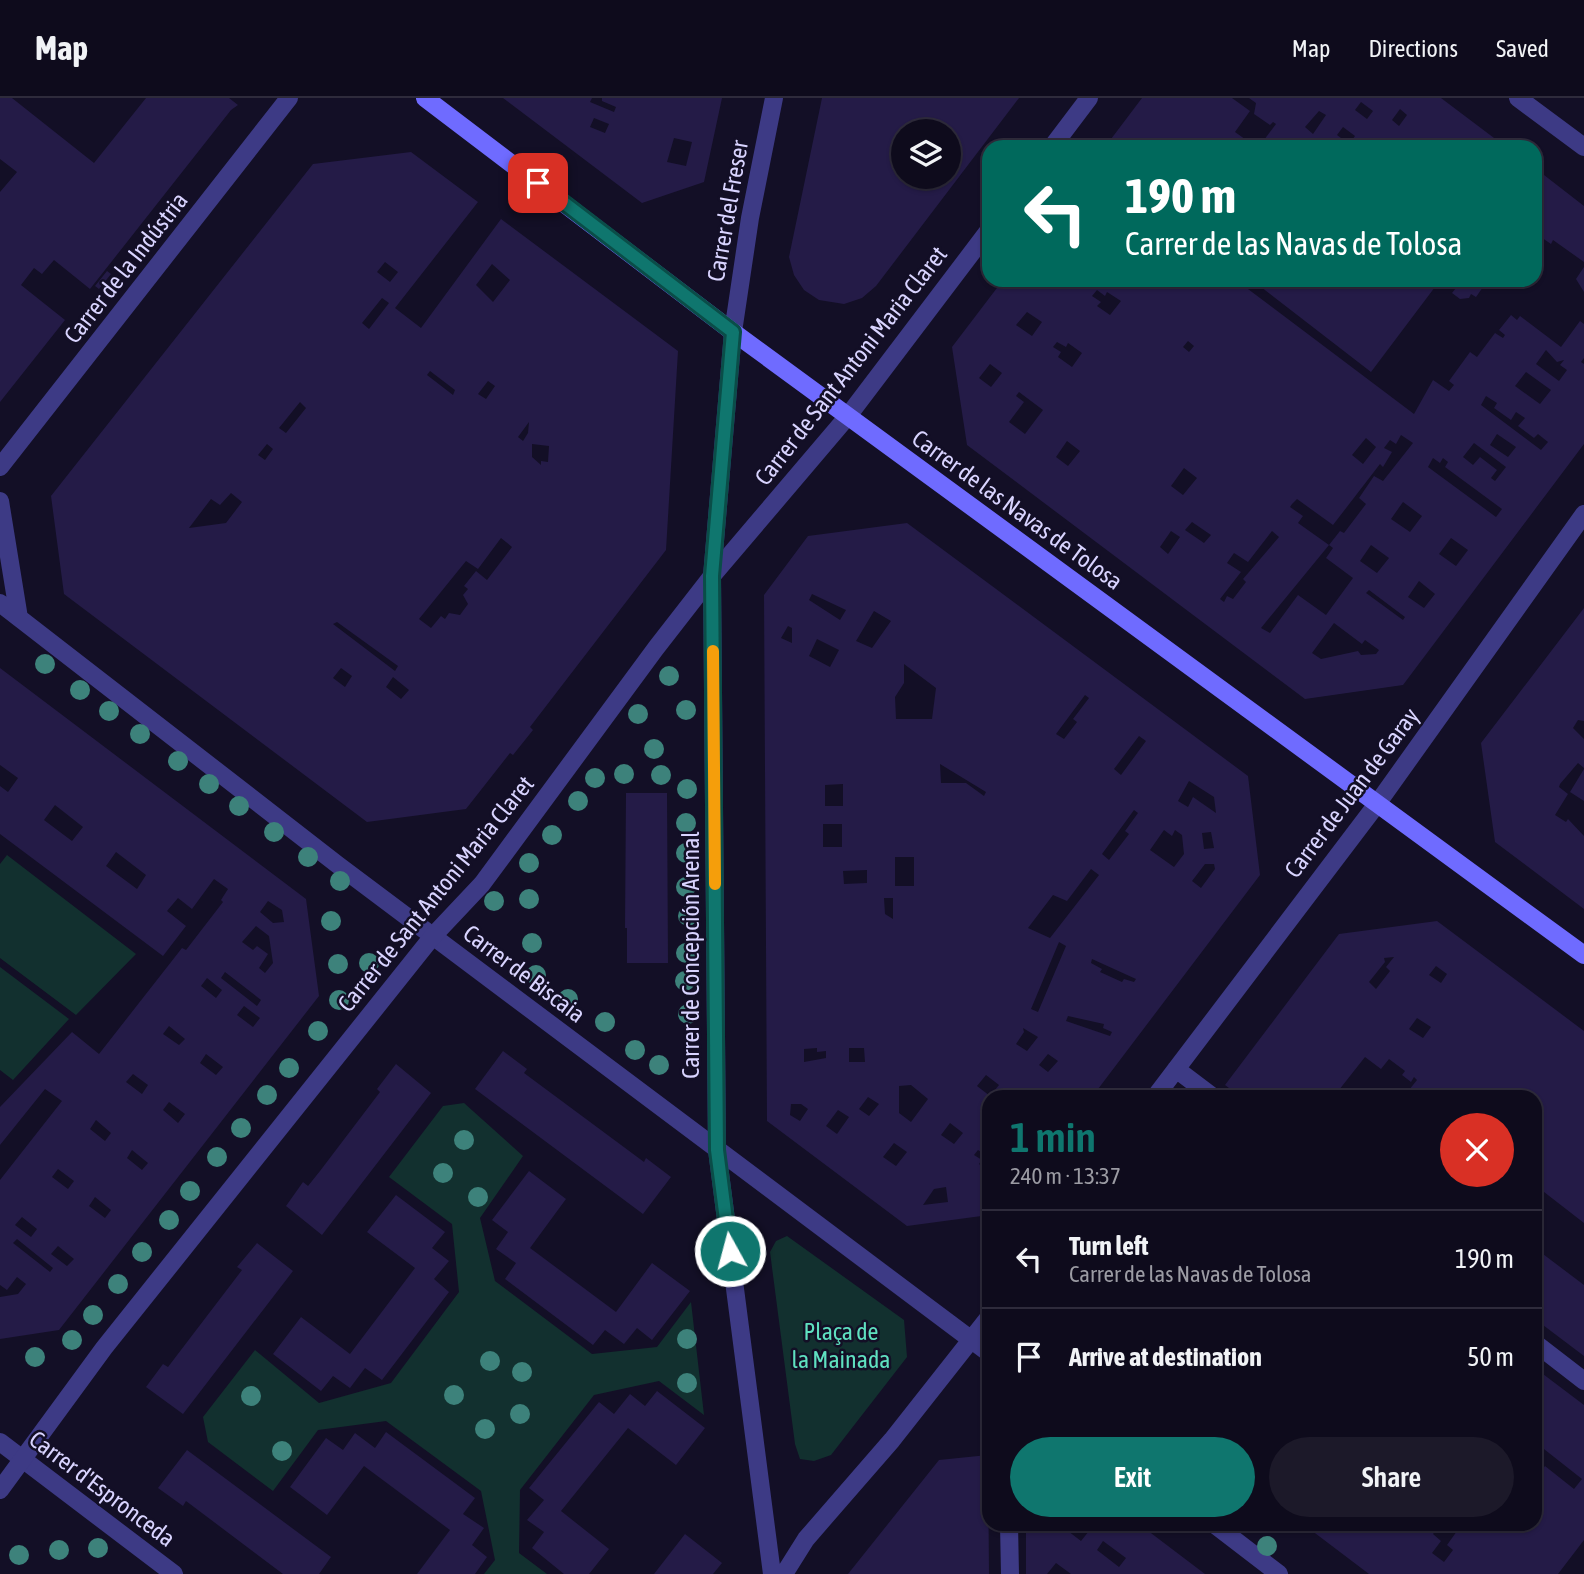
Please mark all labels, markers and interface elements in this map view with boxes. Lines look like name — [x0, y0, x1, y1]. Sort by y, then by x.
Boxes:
text: Map — [35, 29, 88, 67]
text: Map — [1292, 35, 1330, 62]
text: Directions — [1368, 35, 1458, 62]
text: Saved — [1496, 35, 1549, 62]
map controls — [891, 119, 961, 189]
button: layers — [891, 119, 961, 189]
street label: Carrer del Freser — [702, 137, 753, 284]
pin — [508, 153, 568, 213]
icon: arrive — [519, 164, 557, 202]
text: 190 m — [1125, 167, 1236, 223]
icon: left — [1010, 168, 1101, 259]
street label: Carrer de la Indústria — [58, 187, 193, 348]
text: Carrer de las Navas de Tolosa — [1125, 225, 1462, 262]
street label: Carrer de Sant Antoni Maria Claret — [749, 241, 952, 490]
street label: Carrer de las Navas de Tolosa — [907, 424, 1128, 595]
street label: Carrer de Juan de Garay — [1279, 702, 1424, 883]
street label: Carrer de Sant Antoni Maria Claret — [332, 770, 539, 1017]
street label: Carrer de Concepción Arenal — [677, 831, 704, 1079]
street label: Carrer de Biscaia — [458, 919, 590, 1028]
text: 1 min — [1010, 1113, 1096, 1161]
button: close — [1440, 1113, 1514, 1187]
text: 240 m · 13:37 — [1010, 1163, 1121, 1189]
position arrow — [693, 1214, 767, 1288]
text: Turn left — [1069, 1231, 1149, 1261]
icon: left — [1010, 1240, 1048, 1278]
text: 190 m — [1455, 1244, 1514, 1274]
text: Carrer de las Navas de Tolosa — [1069, 1261, 1312, 1287]
park label: Plaça de la Mainada — [792, 1318, 890, 1373]
icon: arrive — [1010, 1338, 1048, 1376]
text: Arrive at destination — [1069, 1342, 1262, 1372]
text: 50 m — [1467, 1342, 1514, 1372]
street label: Carrer d'Espronceda — [24, 1425, 180, 1552]
button: Exit — [1010, 1437, 1255, 1517]
button: Share — [1269, 1437, 1514, 1517]

